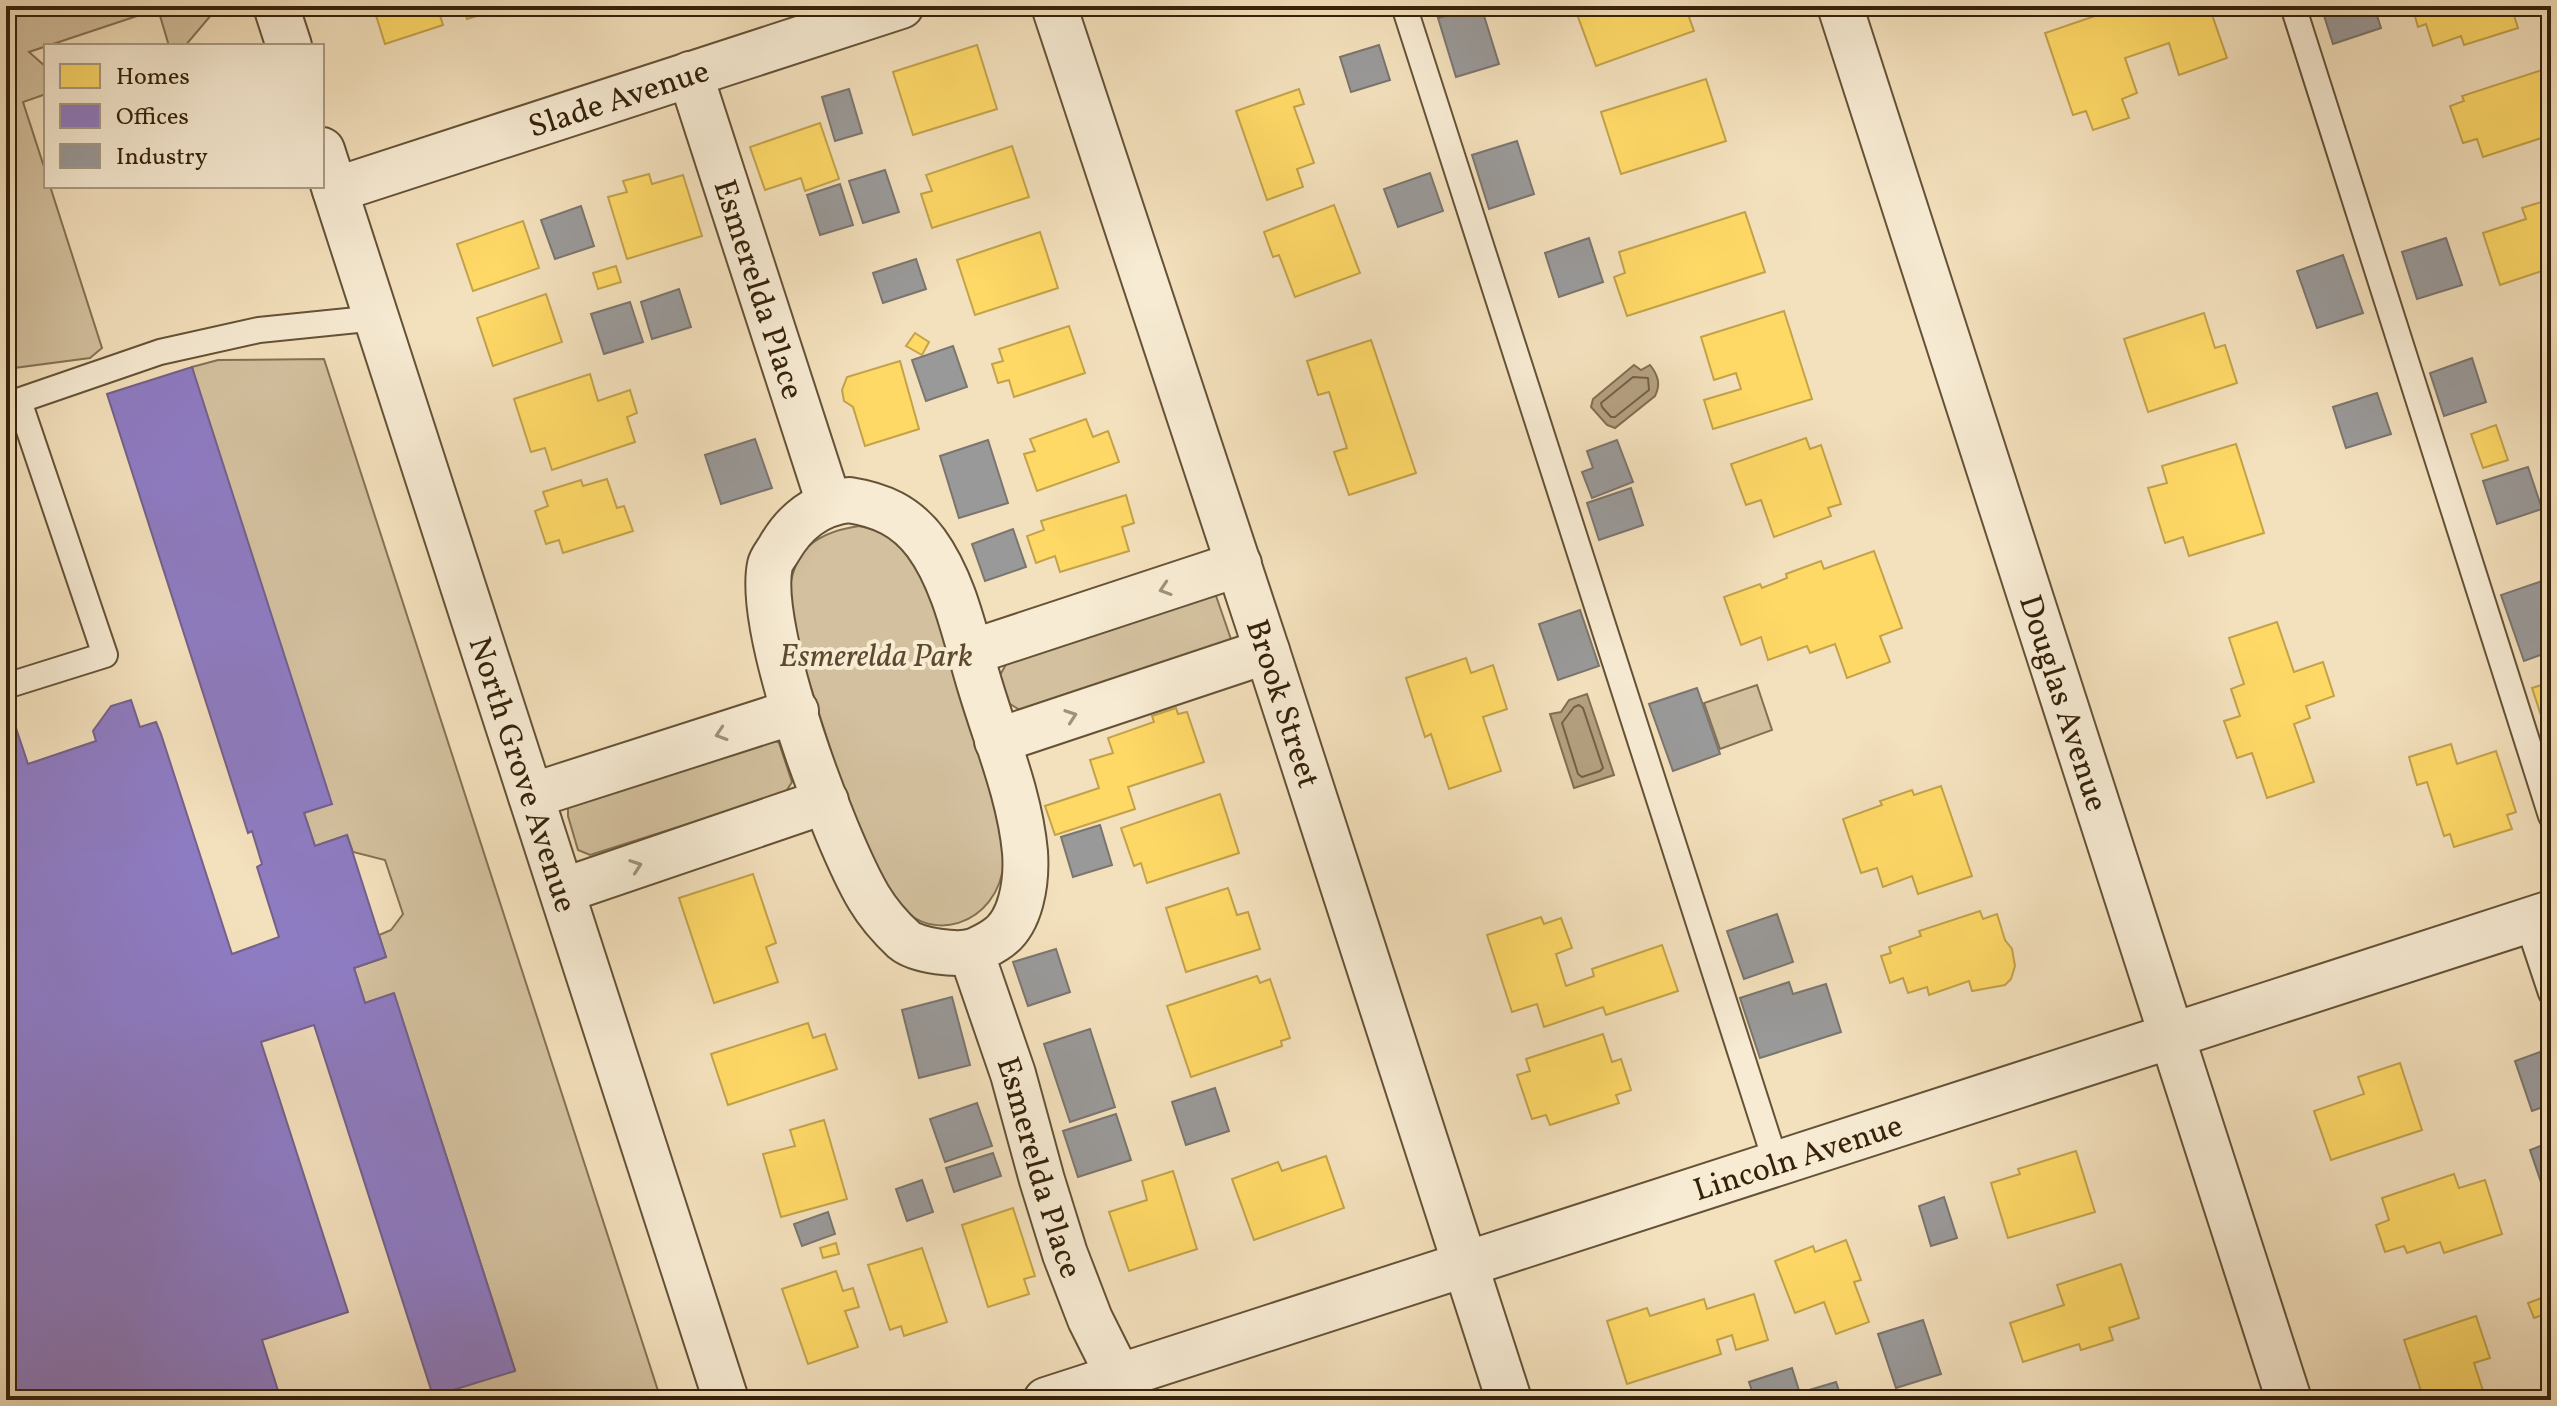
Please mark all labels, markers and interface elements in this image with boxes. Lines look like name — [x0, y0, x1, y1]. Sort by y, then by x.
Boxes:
legend — [44, 44, 324, 188]
street label: Slade Avenue — [523, 51, 715, 151]
text: Homes — [116, 61, 190, 95]
text: Offices — [116, 101, 189, 135]
text: Industry — [116, 141, 208, 175]
street label: Esmerelda Place — [701, 174, 813, 405]
one-way arrow — [1158, 579, 1172, 595]
street label: Douglas Avenue — [2006, 590, 2117, 818]
street label: Brook Street — [1233, 614, 1329, 794]
street label: North Grove Avenue — [456, 632, 586, 919]
park label: Esmerelda Park — [779, 636, 973, 680]
one-way arrow — [1063, 710, 1077, 726]
one-way arrow — [715, 725, 729, 741]
one-way arrow — [629, 860, 643, 876]
street label: Esmerelda Place — [984, 1051, 1091, 1285]
street label: Lincoln Avenue — [1688, 1105, 1909, 1214]

